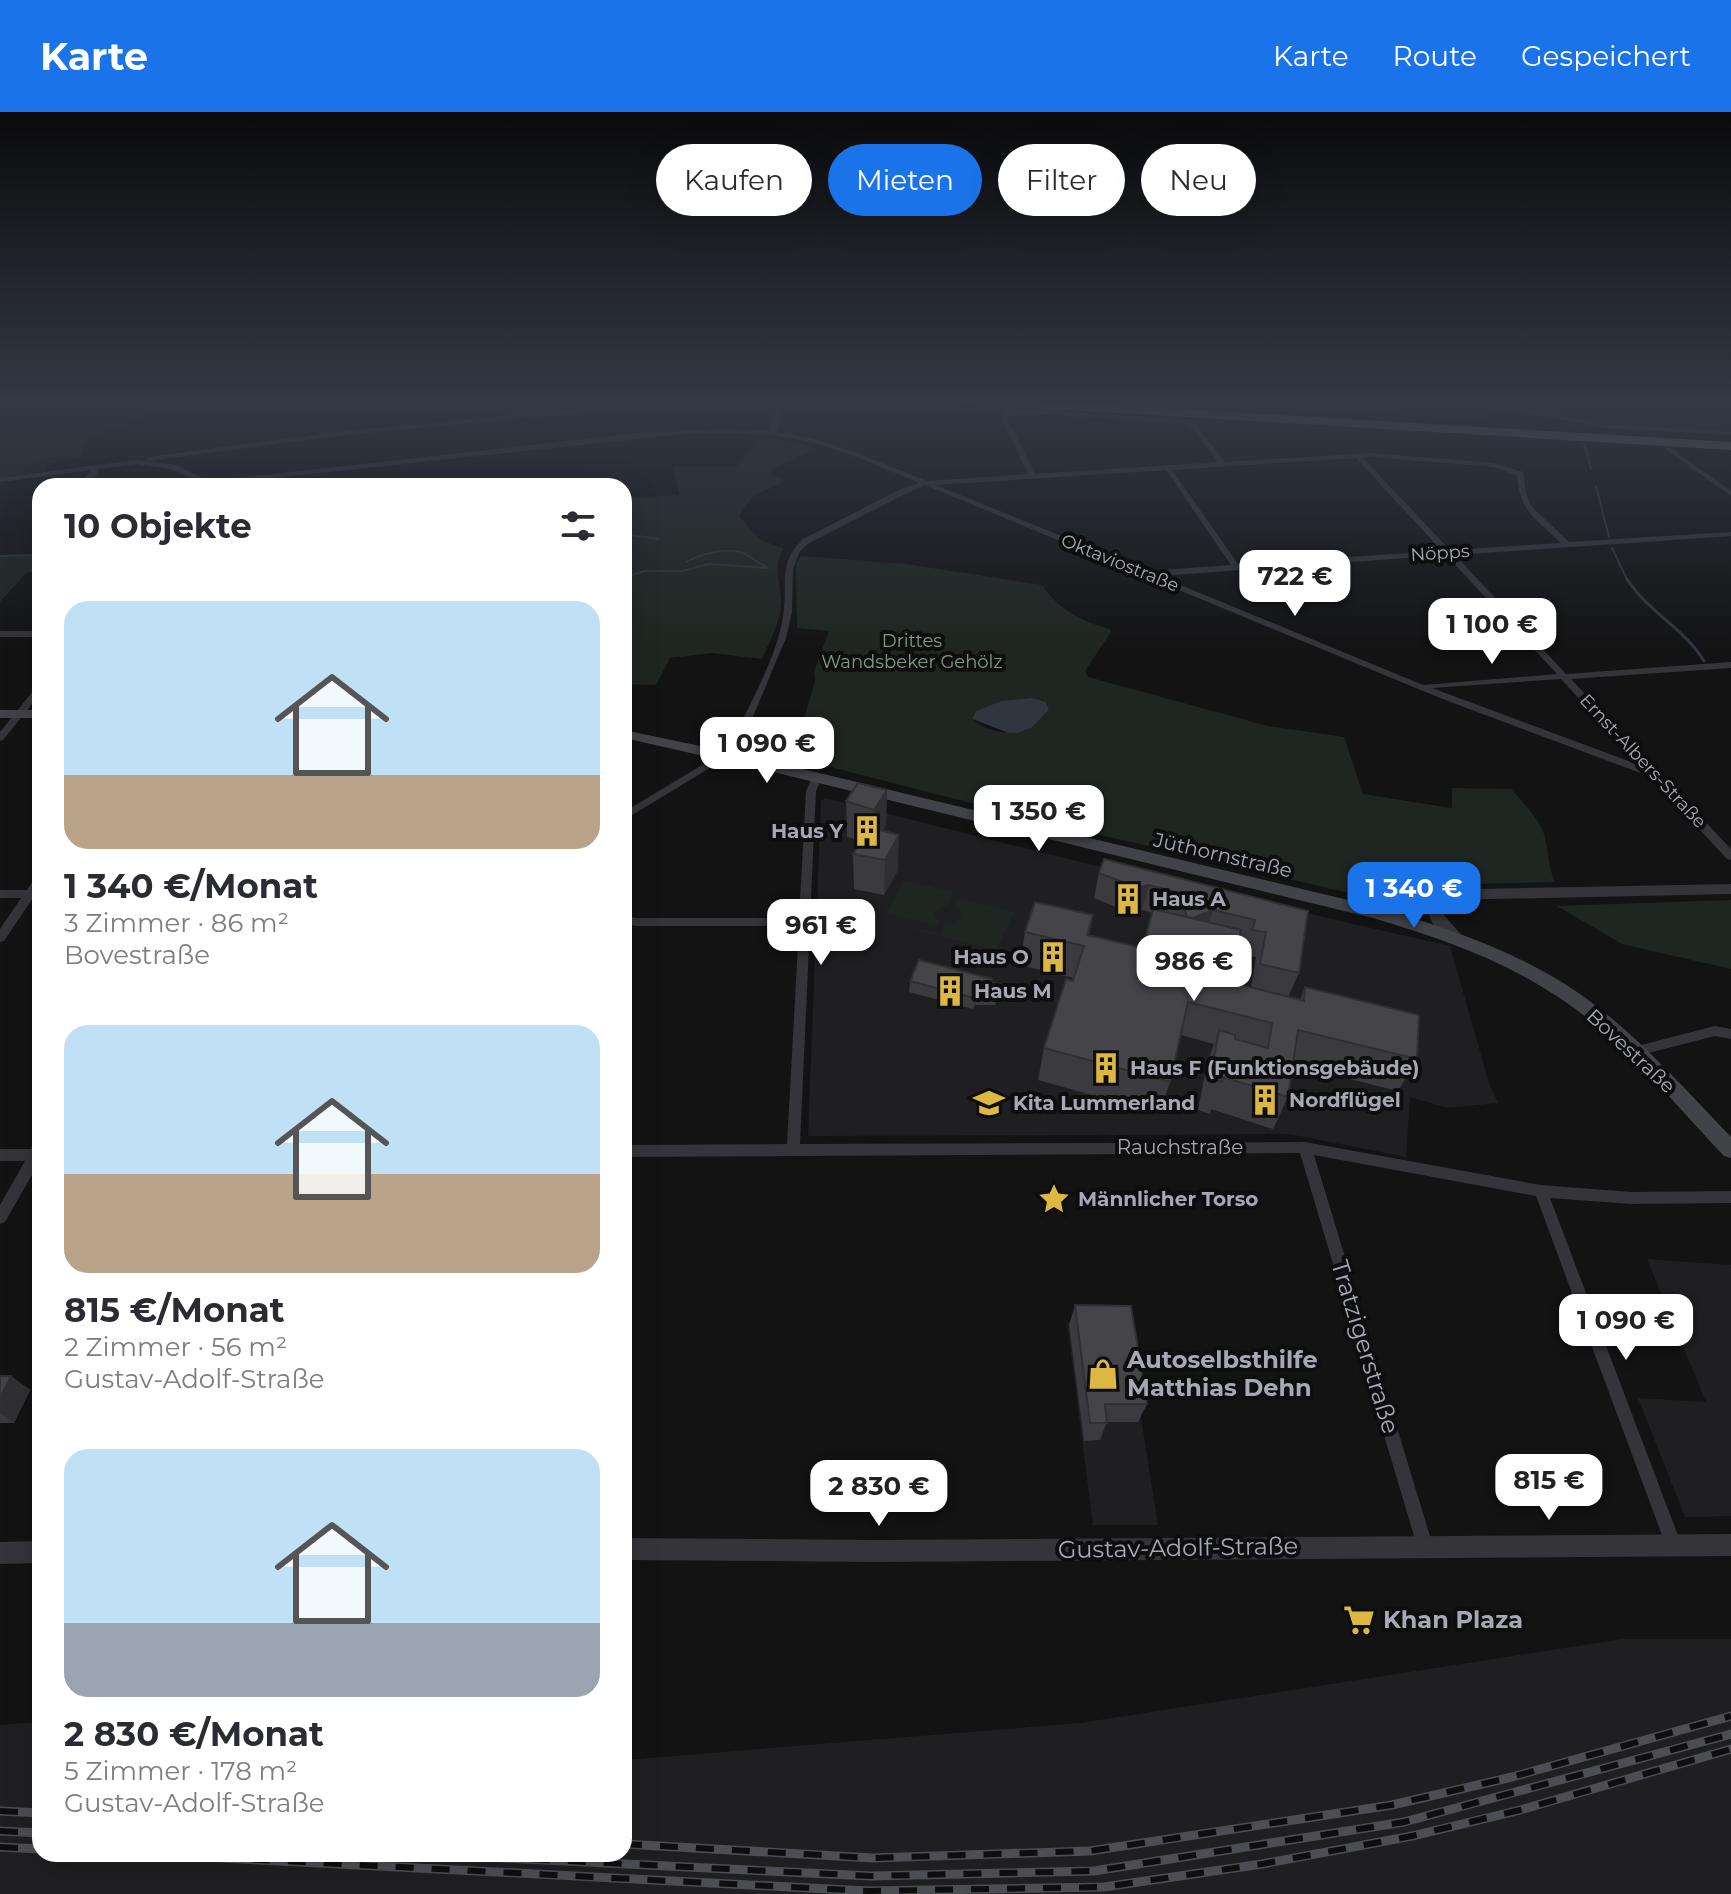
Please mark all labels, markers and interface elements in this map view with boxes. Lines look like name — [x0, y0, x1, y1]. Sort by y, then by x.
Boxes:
text: Karte — [40, 33, 148, 80]
text: Karte — [1273, 39, 1349, 73]
text: Route — [1393, 39, 1477, 73]
text: Gespeichert — [1521, 39, 1691, 73]
chip: Kaufen — [656, 144, 812, 216]
chip: Mieten — [828, 144, 982, 216]
chip: Filter — [998, 144, 1125, 216]
chip: Neu — [1141, 144, 1256, 216]
icon: filters — [556, 504, 600, 548]
text: 10 Objekte — [64, 505, 252, 547]
street label: Oktaviostraße — [1058, 529, 1182, 597]
street label: Nöpps — [1410, 540, 1470, 566]
pin: 722 € — [1239, 550, 1351, 618]
text: 722 € — [1257, 560, 1333, 592]
pin: 1 100 € — [1418, 598, 1566, 666]
text: 1 100 € — [1446, 608, 1538, 640]
park label: Drittes Wandsbeker Gehölz — [821, 630, 1003, 673]
icon: home — [260, 653, 404, 797]
street label: Ernst-Albers-Straße — [1575, 689, 1711, 833]
pin: 1 090 € — [693, 717, 841, 785]
text: 1 090 € — [718, 727, 816, 759]
pin: 1 350 € — [965, 785, 1113, 853]
text: 1 350 € — [992, 795, 1086, 827]
building icon: Haus Y — [850, 814, 884, 848]
place label: Haus Y — [771, 819, 843, 843]
street label: Jüthornstraße — [1150, 827, 1295, 883]
pin: 1 340 € — [1340, 862, 1488, 930]
text: 1 340 €/Monat — [64, 865, 318, 907]
text: 1 340 € — [1366, 872, 1462, 904]
building icon: Haus A — [1111, 882, 1145, 916]
place label: Haus A — [1152, 887, 1227, 911]
pin: 961 € — [765, 899, 877, 967]
text: 3 Zimmer · 86 m² — [64, 907, 289, 939]
text: 961 € — [785, 909, 857, 941]
pin: 986 € — [1138, 935, 1250, 1003]
text: Bovestraße — [64, 939, 210, 971]
building icon: Haus O — [1036, 940, 1070, 974]
place label: Haus O — [954, 945, 1029, 969]
text: 986 € — [1155, 945, 1233, 977]
building icon: Haus M — [933, 974, 967, 1008]
place label: Haus M — [974, 979, 1052, 1003]
street label: Bovestraße — [1582, 1004, 1680, 1098]
building icon: Haus F (Funktionsgebäude) — [1089, 1051, 1123, 1085]
place label: Haus F (Funktionsgebäude) — [1130, 1056, 1419, 1080]
icon: home — [260, 1077, 404, 1221]
building icon: Nordflügel — [1248, 1083, 1282, 1117]
school or university icon: Kita Lummerland — [972, 1086, 1006, 1120]
place label: Nordflügel — [1289, 1088, 1401, 1112]
place label: Kita Lummerland — [1013, 1091, 1195, 1115]
street label: Rauchstraße — [1117, 1135, 1243, 1159]
place icon: Männlicher Torso — [1037, 1182, 1071, 1216]
place label: Männlicher Torso — [1078, 1187, 1258, 1211]
street label: Tratzigerstraße — [1325, 1257, 1406, 1437]
text: 815 €/Monat — [64, 1289, 285, 1331]
pin: 1 090 € — [1552, 1294, 1700, 1362]
text: 1 090 € — [1577, 1304, 1675, 1336]
text: 2 Zimmer · 56 m² — [64, 1331, 287, 1363]
place label: Autoselbsthilfe Matthias Dehn — [1126, 1345, 1318, 1402]
shop icon: Autoselbsthilfe Matthias Dehn — [1086, 1357, 1120, 1391]
text: Gustav-Adolf-Straße — [64, 1363, 324, 1395]
pin: 815 € — [1493, 1454, 1605, 1522]
pin: 2 830 € — [805, 1460, 953, 1528]
text: 815 € — [1513, 1464, 1585, 1496]
text: 2 830 € — [828, 1470, 930, 1502]
icon: home — [260, 1501, 404, 1645]
street label: Gustav-Adolf-Straße — [1058, 1531, 1298, 1564]
supermarket icon: Khan Plaza — [1342, 1603, 1376, 1637]
place label: Khan Plaza — [1383, 1605, 1523, 1634]
text: 2 830 €/Monat — [64, 1713, 324, 1755]
text: 5 Zimmer · 178 m² — [64, 1755, 297, 1787]
text: Gustav-Adolf-Straße — [64, 1787, 324, 1819]

